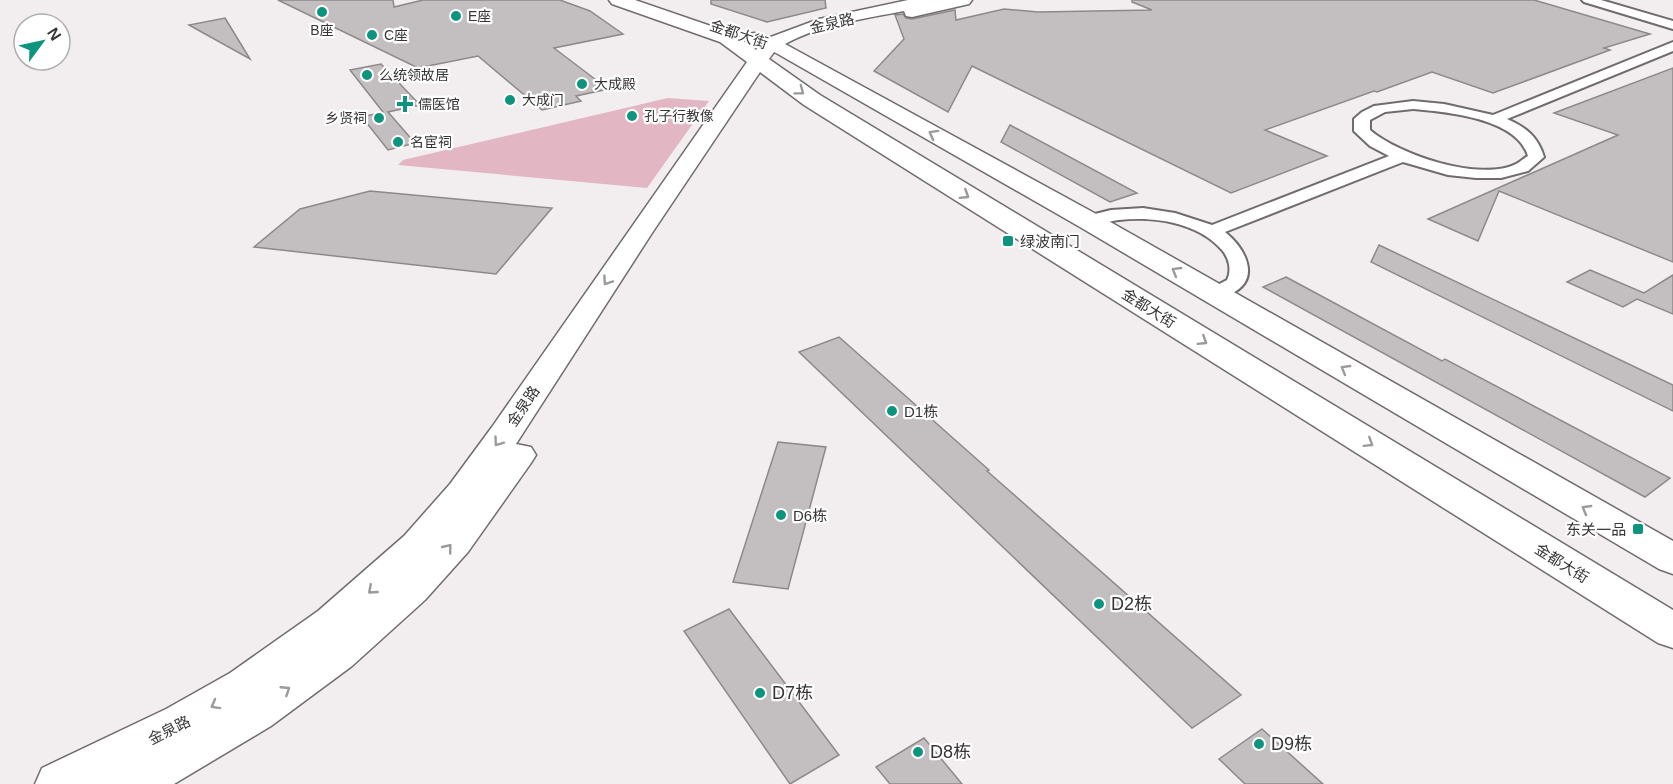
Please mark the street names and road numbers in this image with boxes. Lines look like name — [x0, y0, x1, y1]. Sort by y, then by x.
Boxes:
street label: 金泉路 — [808, 10, 856, 36]
street label: 金都大街 — [708, 16, 770, 52]
street label: 金都大街 — [1119, 285, 1179, 331]
street label: 金泉路 — [503, 383, 543, 429]
street label: 金都大街 — [1532, 540, 1592, 586]
street label: 金泉路 — [145, 712, 193, 748]

